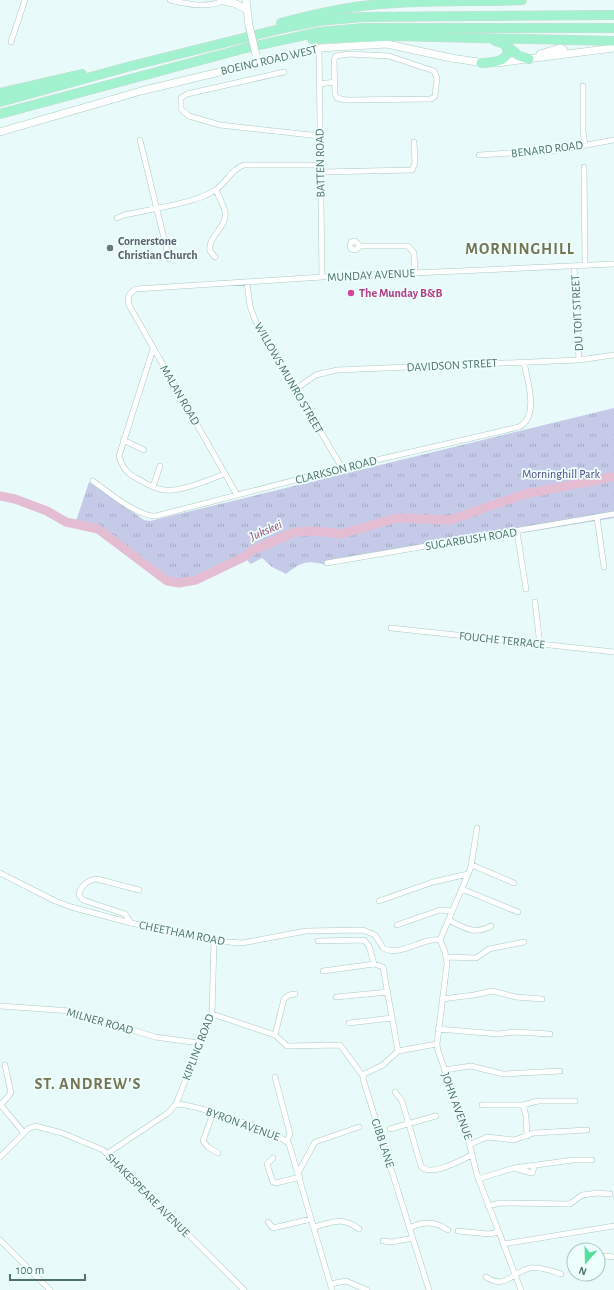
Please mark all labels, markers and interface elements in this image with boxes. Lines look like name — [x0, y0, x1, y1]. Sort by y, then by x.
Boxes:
street label: BOEING ROAD WEST — [220, 43, 319, 77]
street label: BATTEN ROAD — [313, 128, 327, 198]
street label: BENARD ROAD — [510, 139, 584, 159]
place label: Cornerstone Christian Church — [118, 235, 198, 261]
district label: MORNINGHILL — [465, 241, 575, 257]
marker: Cornerstone Christian Church — [105, 243, 115, 253]
street label: MUNDAY AVENUE — [327, 267, 416, 283]
street label: DU TOIT STREET — [569, 274, 585, 352]
place label: The Munday B&B — [359, 287, 443, 300]
marker: The Munday B&B — [346, 288, 356, 298]
street label: WILLOWS MUNRO STREET — [252, 320, 326, 436]
street label: DAVIDSON STREET — [406, 357, 498, 373]
street label: MALAN ROAD — [158, 363, 202, 427]
street label: CLARKSON ROAD — [294, 454, 378, 486]
park label: Morninghill Park — [522, 468, 600, 480]
water label: Jukskei — [247, 518, 284, 544]
street label: SUGARBUSH ROAD — [424, 526, 518, 552]
street label: FOUCHE TERRACE — [458, 630, 546, 651]
street label: CHEETHAM ROAD — [138, 919, 226, 947]
street label: MILNER ROAD — [65, 1006, 135, 1036]
street label: KIPLING ROAD — [180, 1012, 216, 1082]
street label: JOHN AVENUE — [439, 1071, 475, 1141]
district label: ST. ANDREW'S — [34, 1076, 142, 1092]
street label: BYRON AVENUE — [204, 1105, 282, 1143]
street label: GIBB LANE — [369, 1117, 397, 1169]
street label: SHAKESPEARE AVENUE — [104, 1151, 192, 1239]
north arrow — [566, 1242, 606, 1282]
scale bar — [10, 1256, 85, 1282]
text: 100 m — [16, 1264, 44, 1276]
text: N — [577, 1264, 588, 1277]

